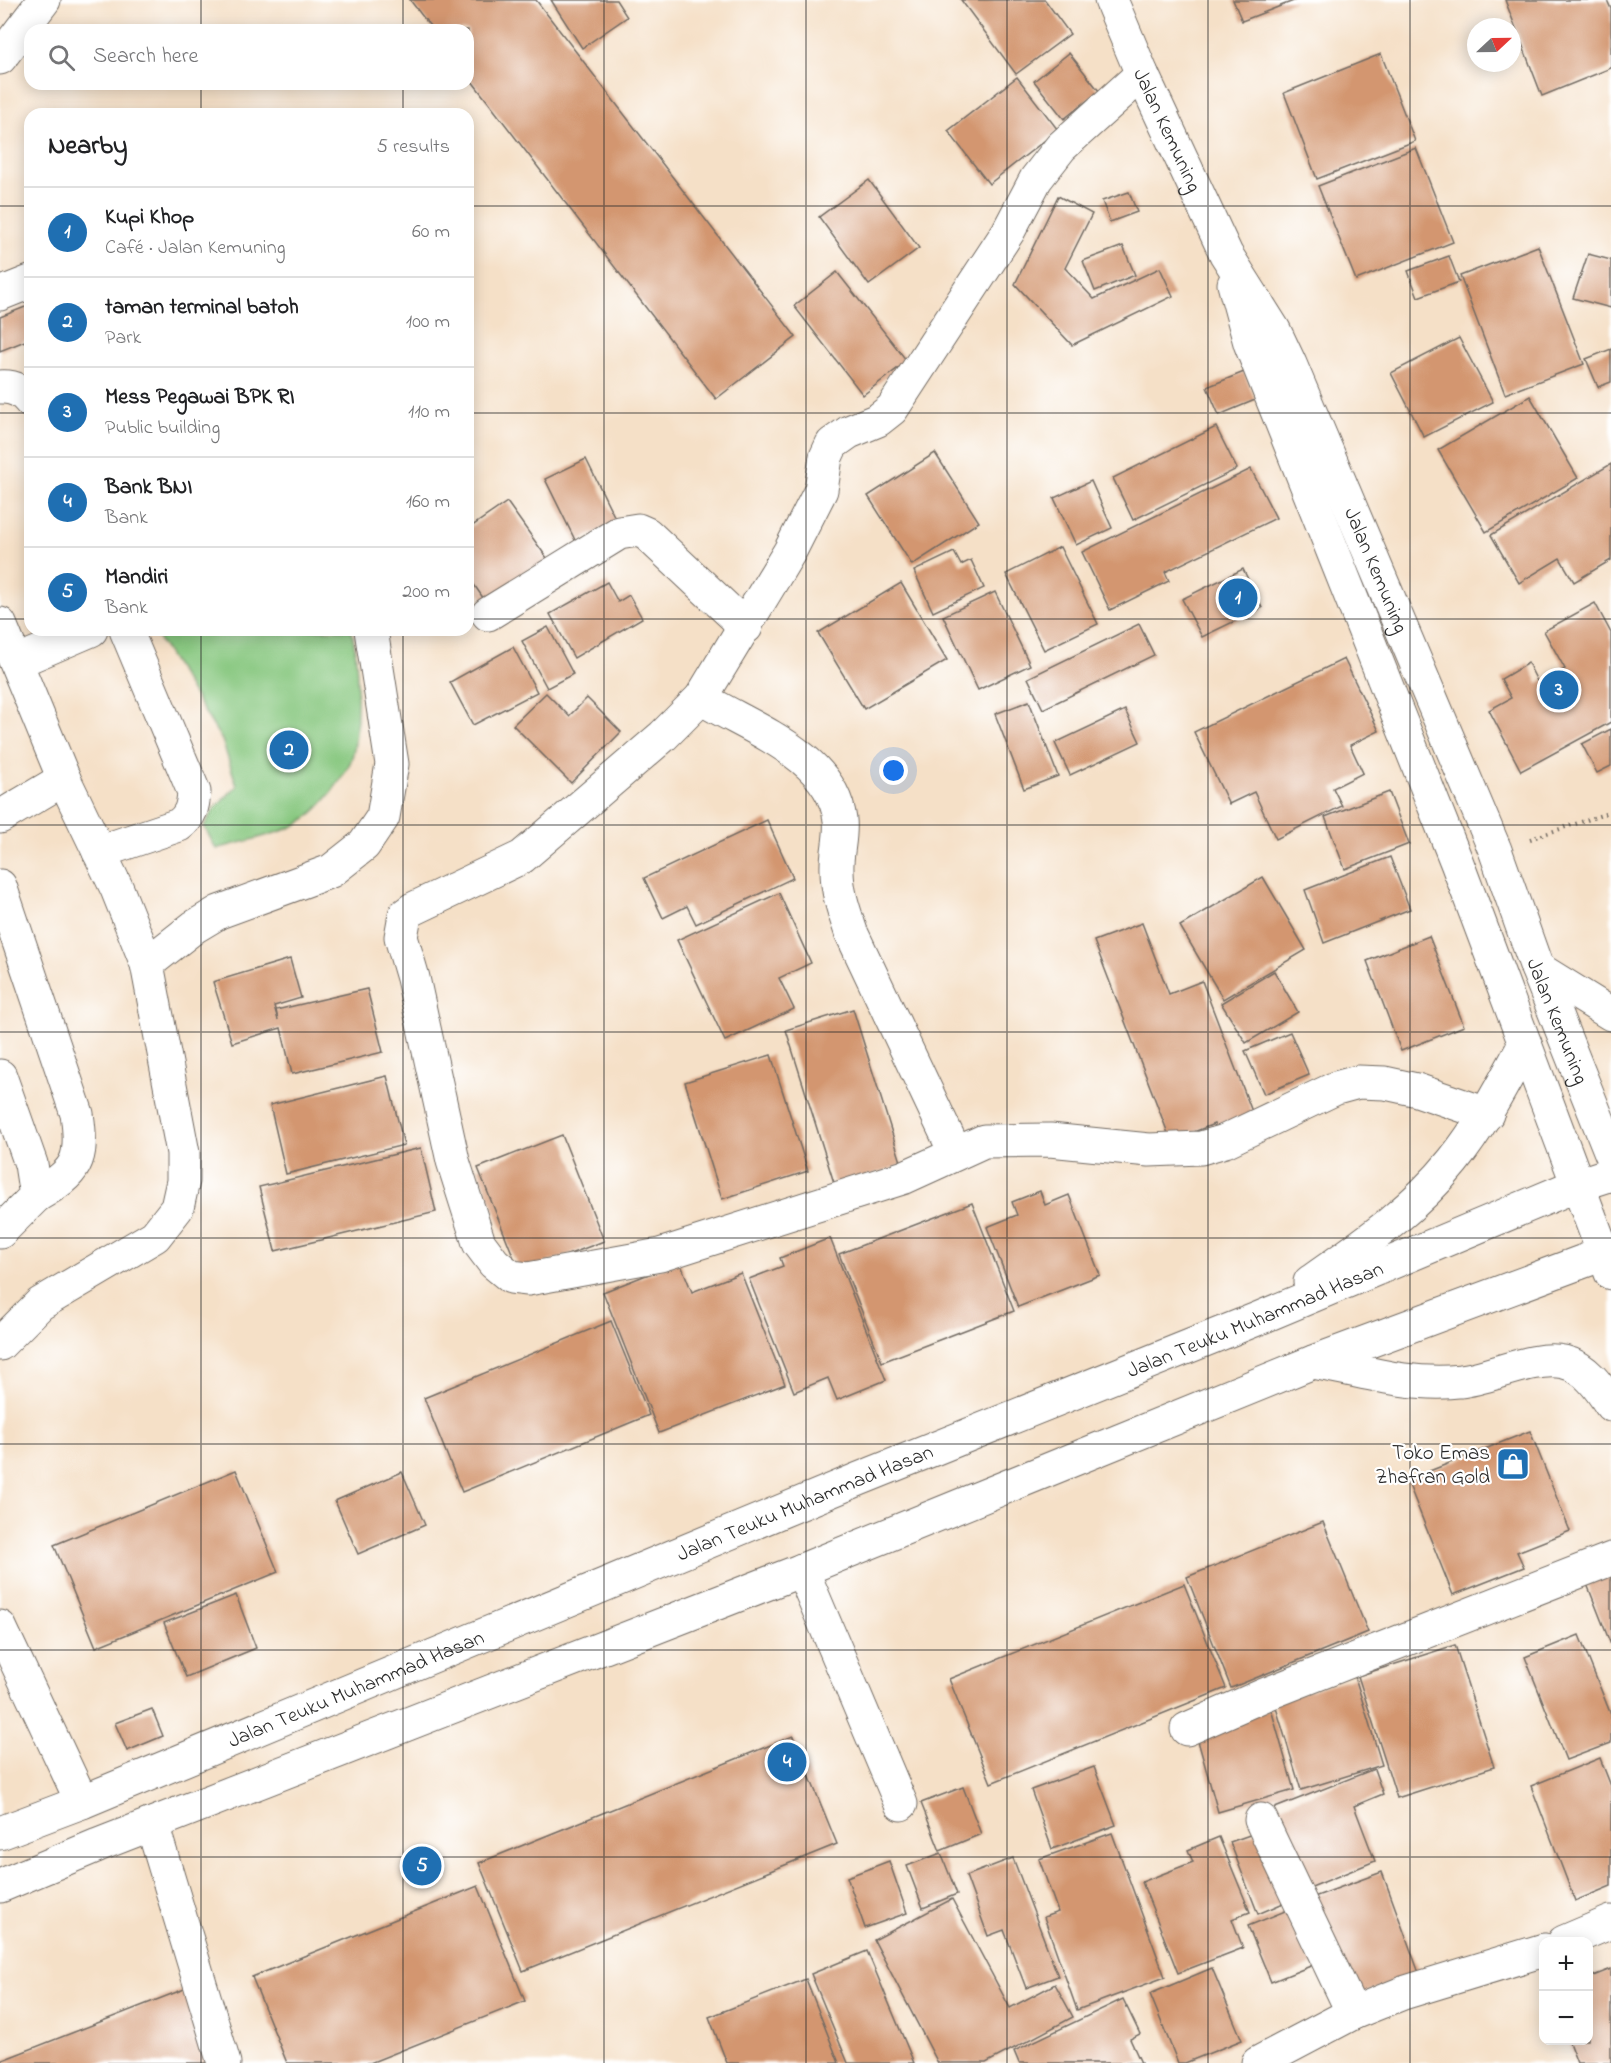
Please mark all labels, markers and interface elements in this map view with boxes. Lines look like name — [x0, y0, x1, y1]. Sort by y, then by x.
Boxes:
north arrow — [1467, 18, 1521, 72]
search box — [24, 24, 474, 90]
icon: search — [45, 41, 78, 74]
text: Search here — [93, 41, 198, 73]
street label: Jalan Kemuning — [1124, 64, 1208, 199]
text: Nearby — [48, 128, 127, 166]
text: 5 results — [377, 133, 450, 162]
text: Kupi Khop — [105, 202, 194, 234]
text: 1 — [64, 218, 71, 247]
text: 60 m — [412, 218, 450, 247]
text: Café · Jalan Kemuning — [105, 234, 286, 263]
text: taman terminal batoh — [105, 292, 299, 324]
text: 2 — [63, 308, 72, 337]
text: 100 m — [406, 308, 450, 337]
text: Park — [105, 324, 141, 353]
text: Mess Pegawai BPK RI — [105, 382, 295, 414]
text: 3 — [63, 398, 72, 427]
text: 110 m — [408, 398, 450, 427]
text: Public building — [105, 414, 220, 443]
text: Bank BNI — [105, 472, 193, 504]
text: 4 — [63, 488, 72, 517]
text: 160 m — [406, 488, 450, 517]
street label: Jalan Kemuning — [1335, 503, 1415, 639]
text: Bank — [105, 504, 148, 533]
text: Mandiri — [105, 562, 168, 594]
pin: 1 — [1218, 576, 1258, 620]
text: 5 — [62, 578, 73, 607]
text: 200 m — [402, 578, 450, 607]
text: Bank — [105, 594, 148, 623]
pin: 3 — [1540, 668, 1578, 712]
pin: 2 — [270, 728, 308, 772]
your location — [879, 756, 908, 785]
street label: Jalan Kemuning — [1518, 954, 1595, 1090]
street label: Jalan Teuku Muhammad Hasan — [1123, 1255, 1388, 1387]
street label: Jalan Teuku Muhammad Hasan — [672, 1438, 938, 1570]
place label: Toko Emas Zhafran Gold — [1375, 1439, 1490, 1493]
shop icon: Toko Emas Zhafran Gold — [1495, 1446, 1531, 1482]
street label: Jalan Teuku Muhammad Hasan — [224, 1623, 489, 1757]
pin: 4 — [768, 1740, 806, 1784]
pin: 5 — [402, 1844, 442, 1888]
map controls — [1539, 1937, 1593, 2045]
button: + — [1539, 1937, 1593, 1991]
button: − — [1539, 1991, 1593, 2045]

